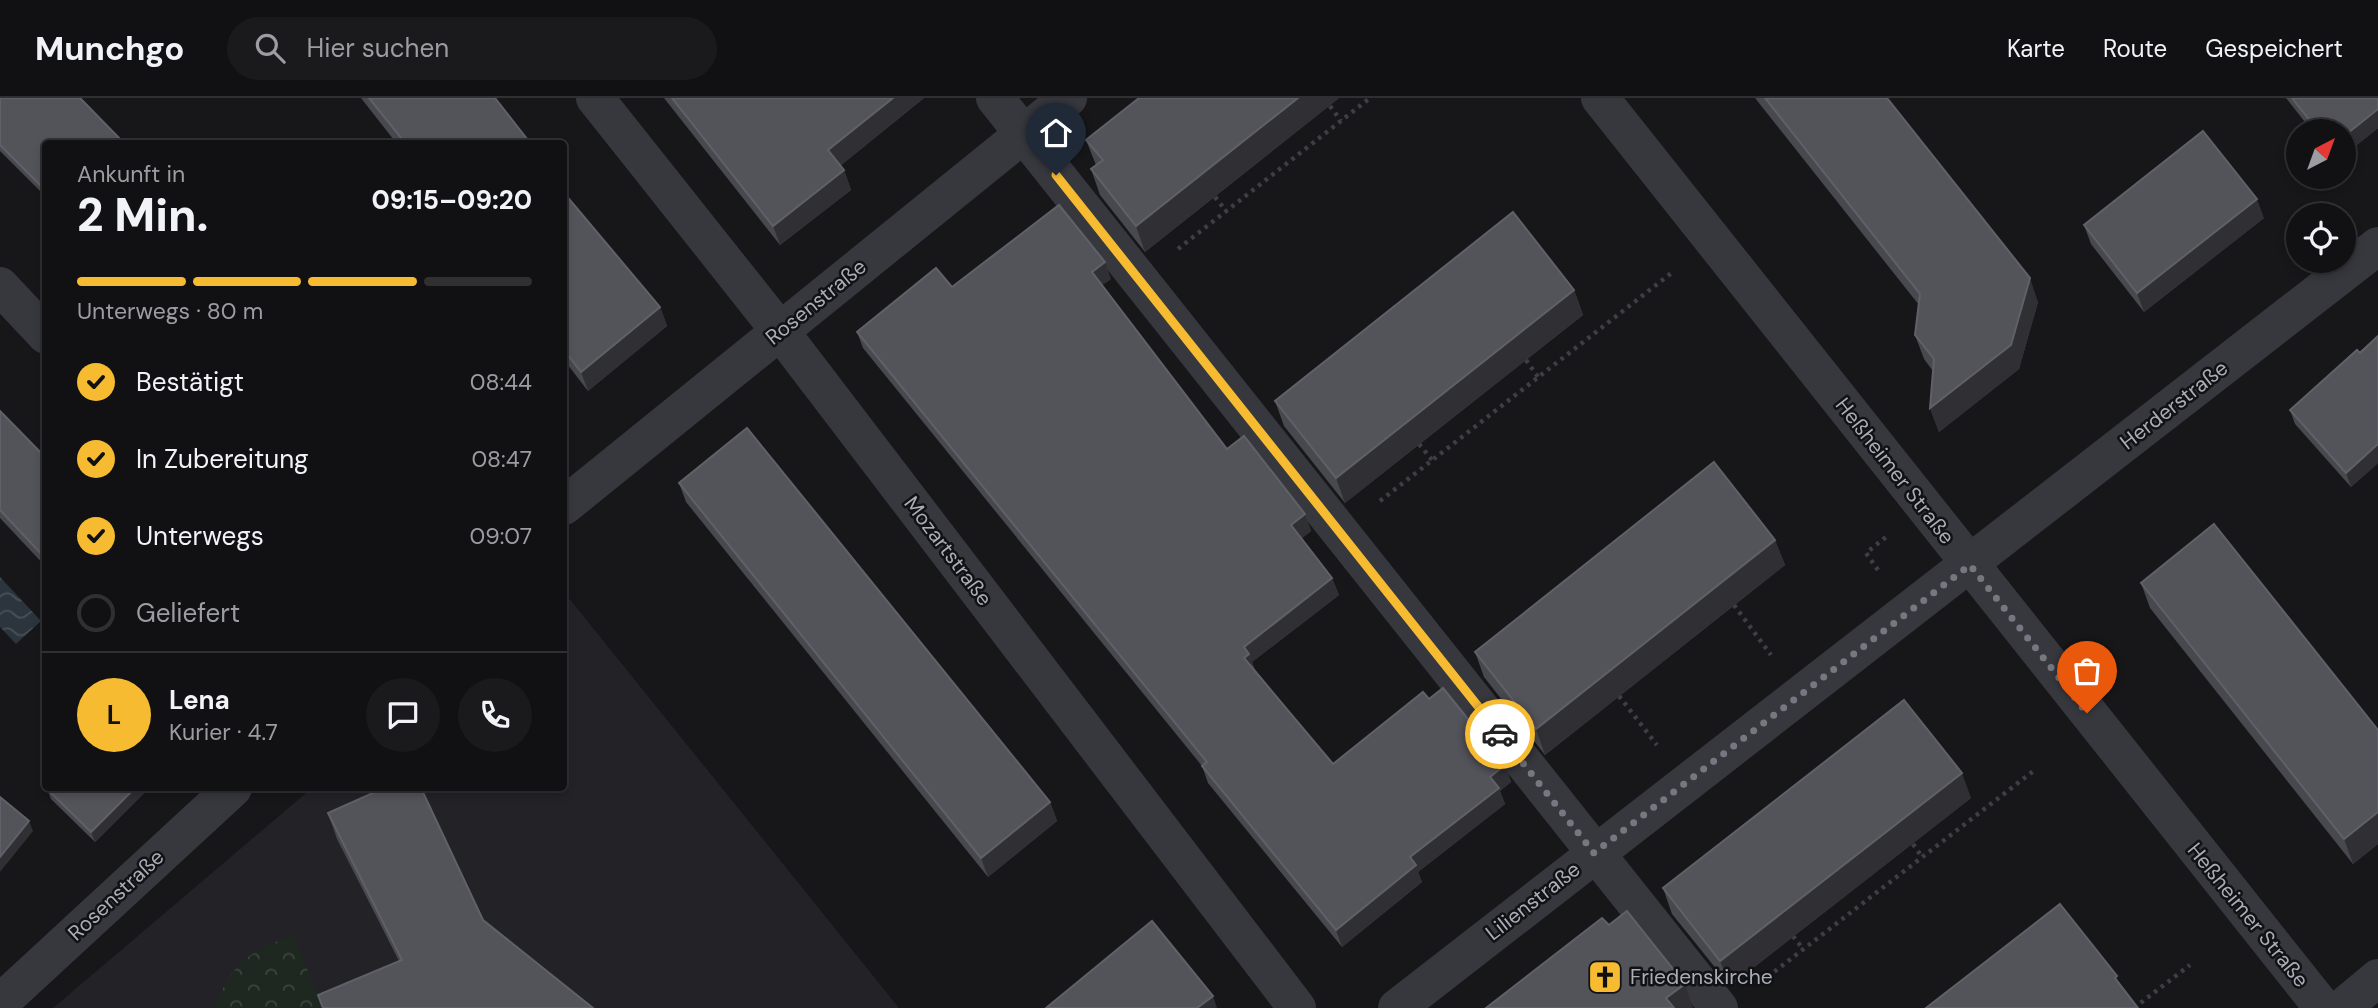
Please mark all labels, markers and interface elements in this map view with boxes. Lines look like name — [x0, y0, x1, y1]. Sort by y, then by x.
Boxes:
search box — [227, 17, 717, 80]
text: Munchgo — [35, 27, 185, 70]
icon: search — [251, 29, 289, 67]
text: Hier suchen — [307, 31, 449, 65]
text: Karte — [2007, 33, 2065, 64]
text: Route — [2103, 33, 2167, 64]
text: Gespeichert — [2205, 33, 2343, 64]
pin — [1026, 103, 1086, 175]
icon: home — [1037, 114, 1075, 152]
north arrow — [2286, 119, 2356, 189]
map controls — [2286, 119, 2356, 273]
text: Ankunft in — [77, 159, 185, 189]
text: 09:15–09:20 — [371, 183, 532, 217]
text: 2 Min. — [77, 185, 208, 245]
button: locate — [2286, 203, 2356, 273]
street label: Rosenstraße — [760, 253, 872, 351]
text: Unterwegs · 80 m — [77, 296, 263, 326]
street label: Herderstraße — [2114, 354, 2234, 456]
icon: check — [77, 363, 115, 401]
text: Bestätigt — [136, 365, 244, 399]
text: 08:44 — [470, 367, 532, 397]
street label: Heßheimer Straße — [1829, 392, 1961, 550]
icon: check — [77, 440, 115, 478]
text: In Zubereitung — [136, 442, 309, 476]
text: 08:47 — [471, 444, 532, 474]
street label: Mozartstraße — [898, 491, 998, 611]
icon: check — [77, 517, 115, 555]
text: Unterwegs — [136, 519, 264, 553]
text: 09:07 — [469, 521, 532, 551]
text: Geliefert — [136, 596, 240, 630]
pin — [2057, 641, 2117, 713]
icon: bag — [2068, 652, 2106, 690]
button: chat — [366, 678, 440, 752]
button: phone — [458, 678, 532, 752]
text: Lena — [169, 683, 230, 717]
text: L — [107, 698, 121, 732]
courier — [1465, 699, 1535, 769]
icon: car — [1481, 715, 1519, 753]
text: Kurier · 4.7 — [169, 717, 278, 747]
street label: Heßheimer Straße — [2181, 837, 2315, 993]
street label: Rosenstraße — [62, 843, 170, 947]
street label: Lilienstraße — [1480, 855, 1586, 947]
church icon: Friedenskirche — [1586, 958, 1624, 996]
place label: Friedenskirche — [1630, 963, 1773, 991]

